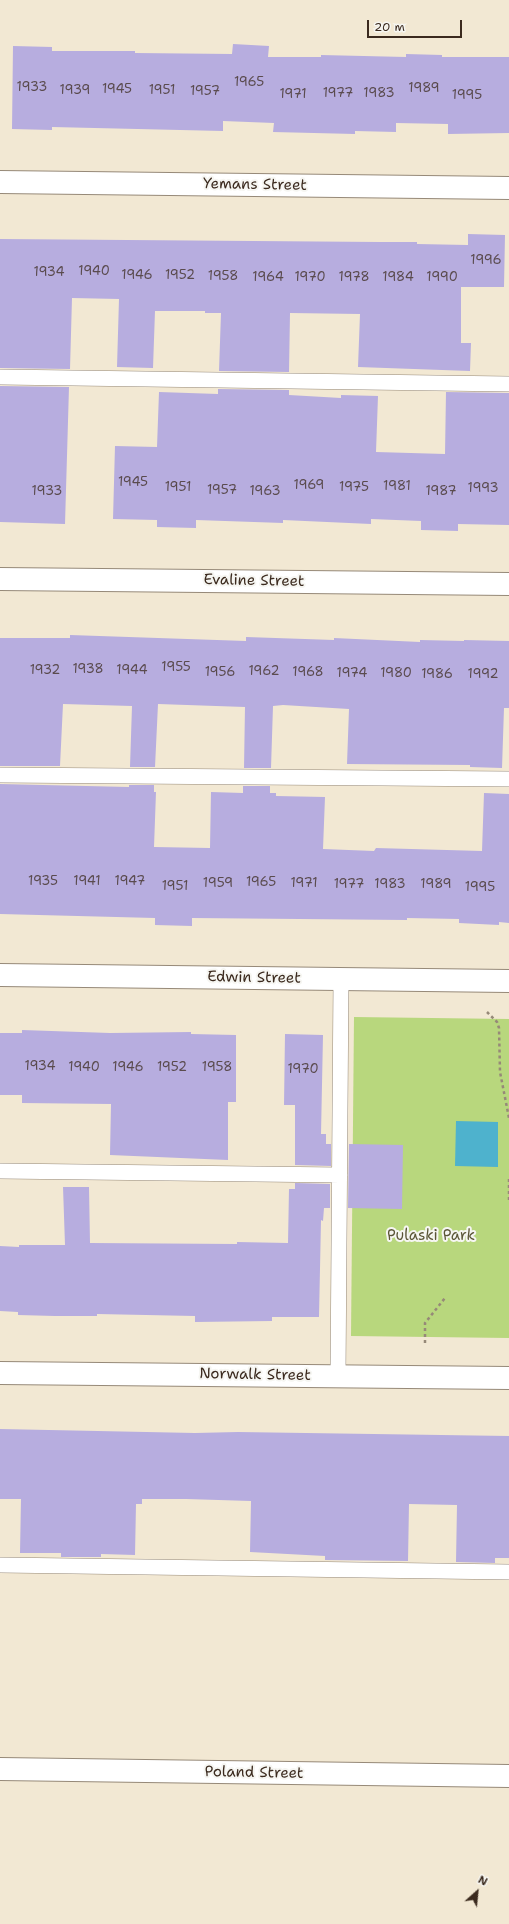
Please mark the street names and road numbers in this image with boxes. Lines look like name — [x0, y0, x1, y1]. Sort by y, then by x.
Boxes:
street label: Yemans Street — [203, 175, 307, 195]
street label: Evaline Street — [203, 571, 305, 591]
street label: Edwin Street — [207, 968, 301, 988]
street label: Norwalk Street — [199, 1365, 311, 1385]
street label: Poland Street — [204, 1763, 304, 1783]

